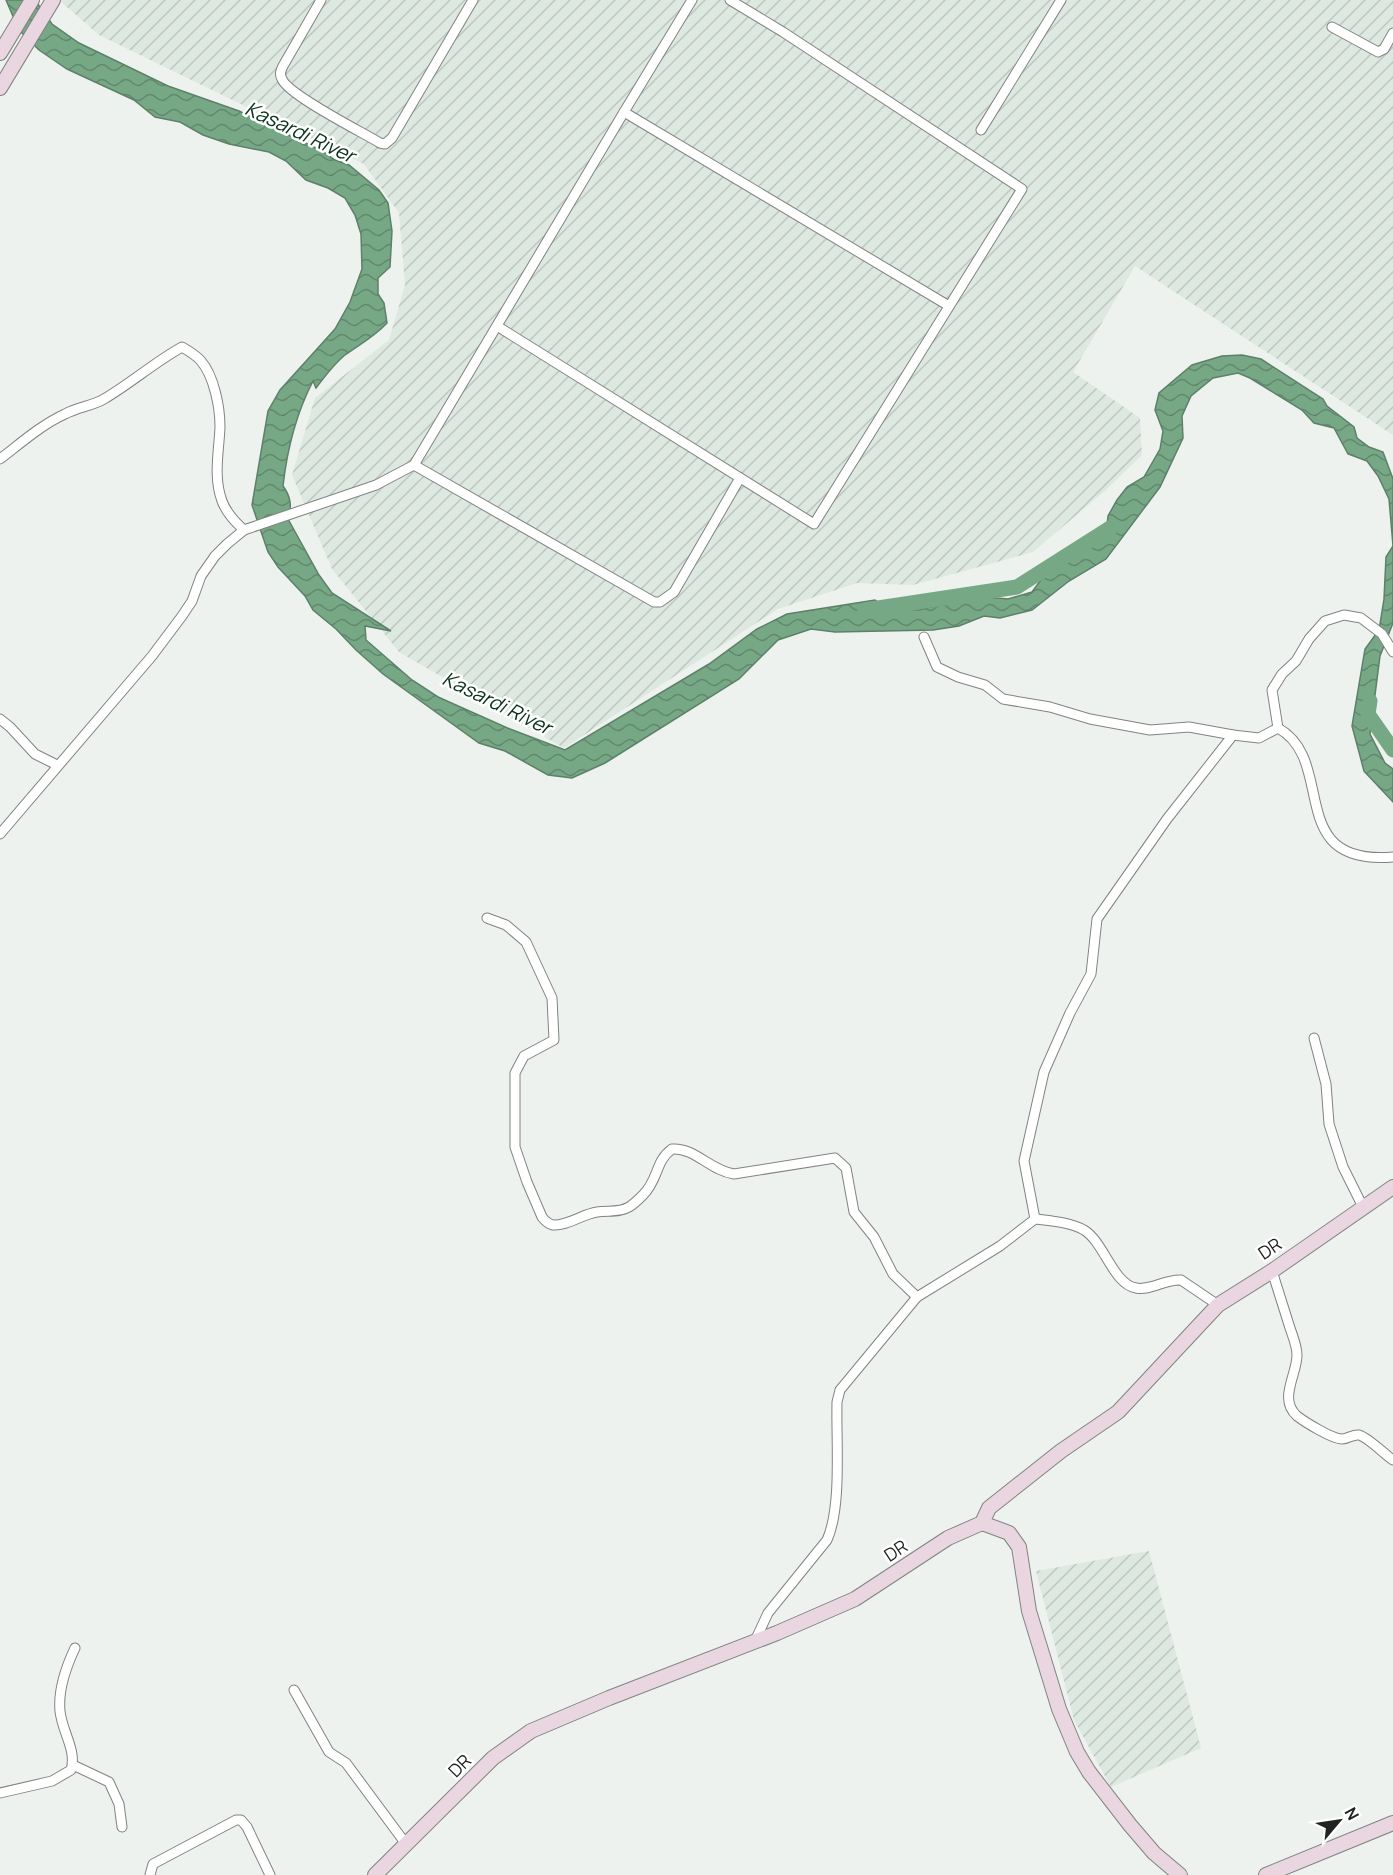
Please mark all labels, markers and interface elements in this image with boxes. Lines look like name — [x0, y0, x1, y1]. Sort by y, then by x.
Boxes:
water label: Kasardi River — [241, 94, 362, 170]
water label: Kasardi River — [438, 665, 559, 742]
street label: DR — [1253, 1232, 1286, 1265]
street label: DR — [879, 1534, 912, 1567]
street label: DR — [443, 1749, 476, 1782]
north arrow — [1309, 1791, 1369, 1851]
text: N — [1340, 1803, 1365, 1824]

